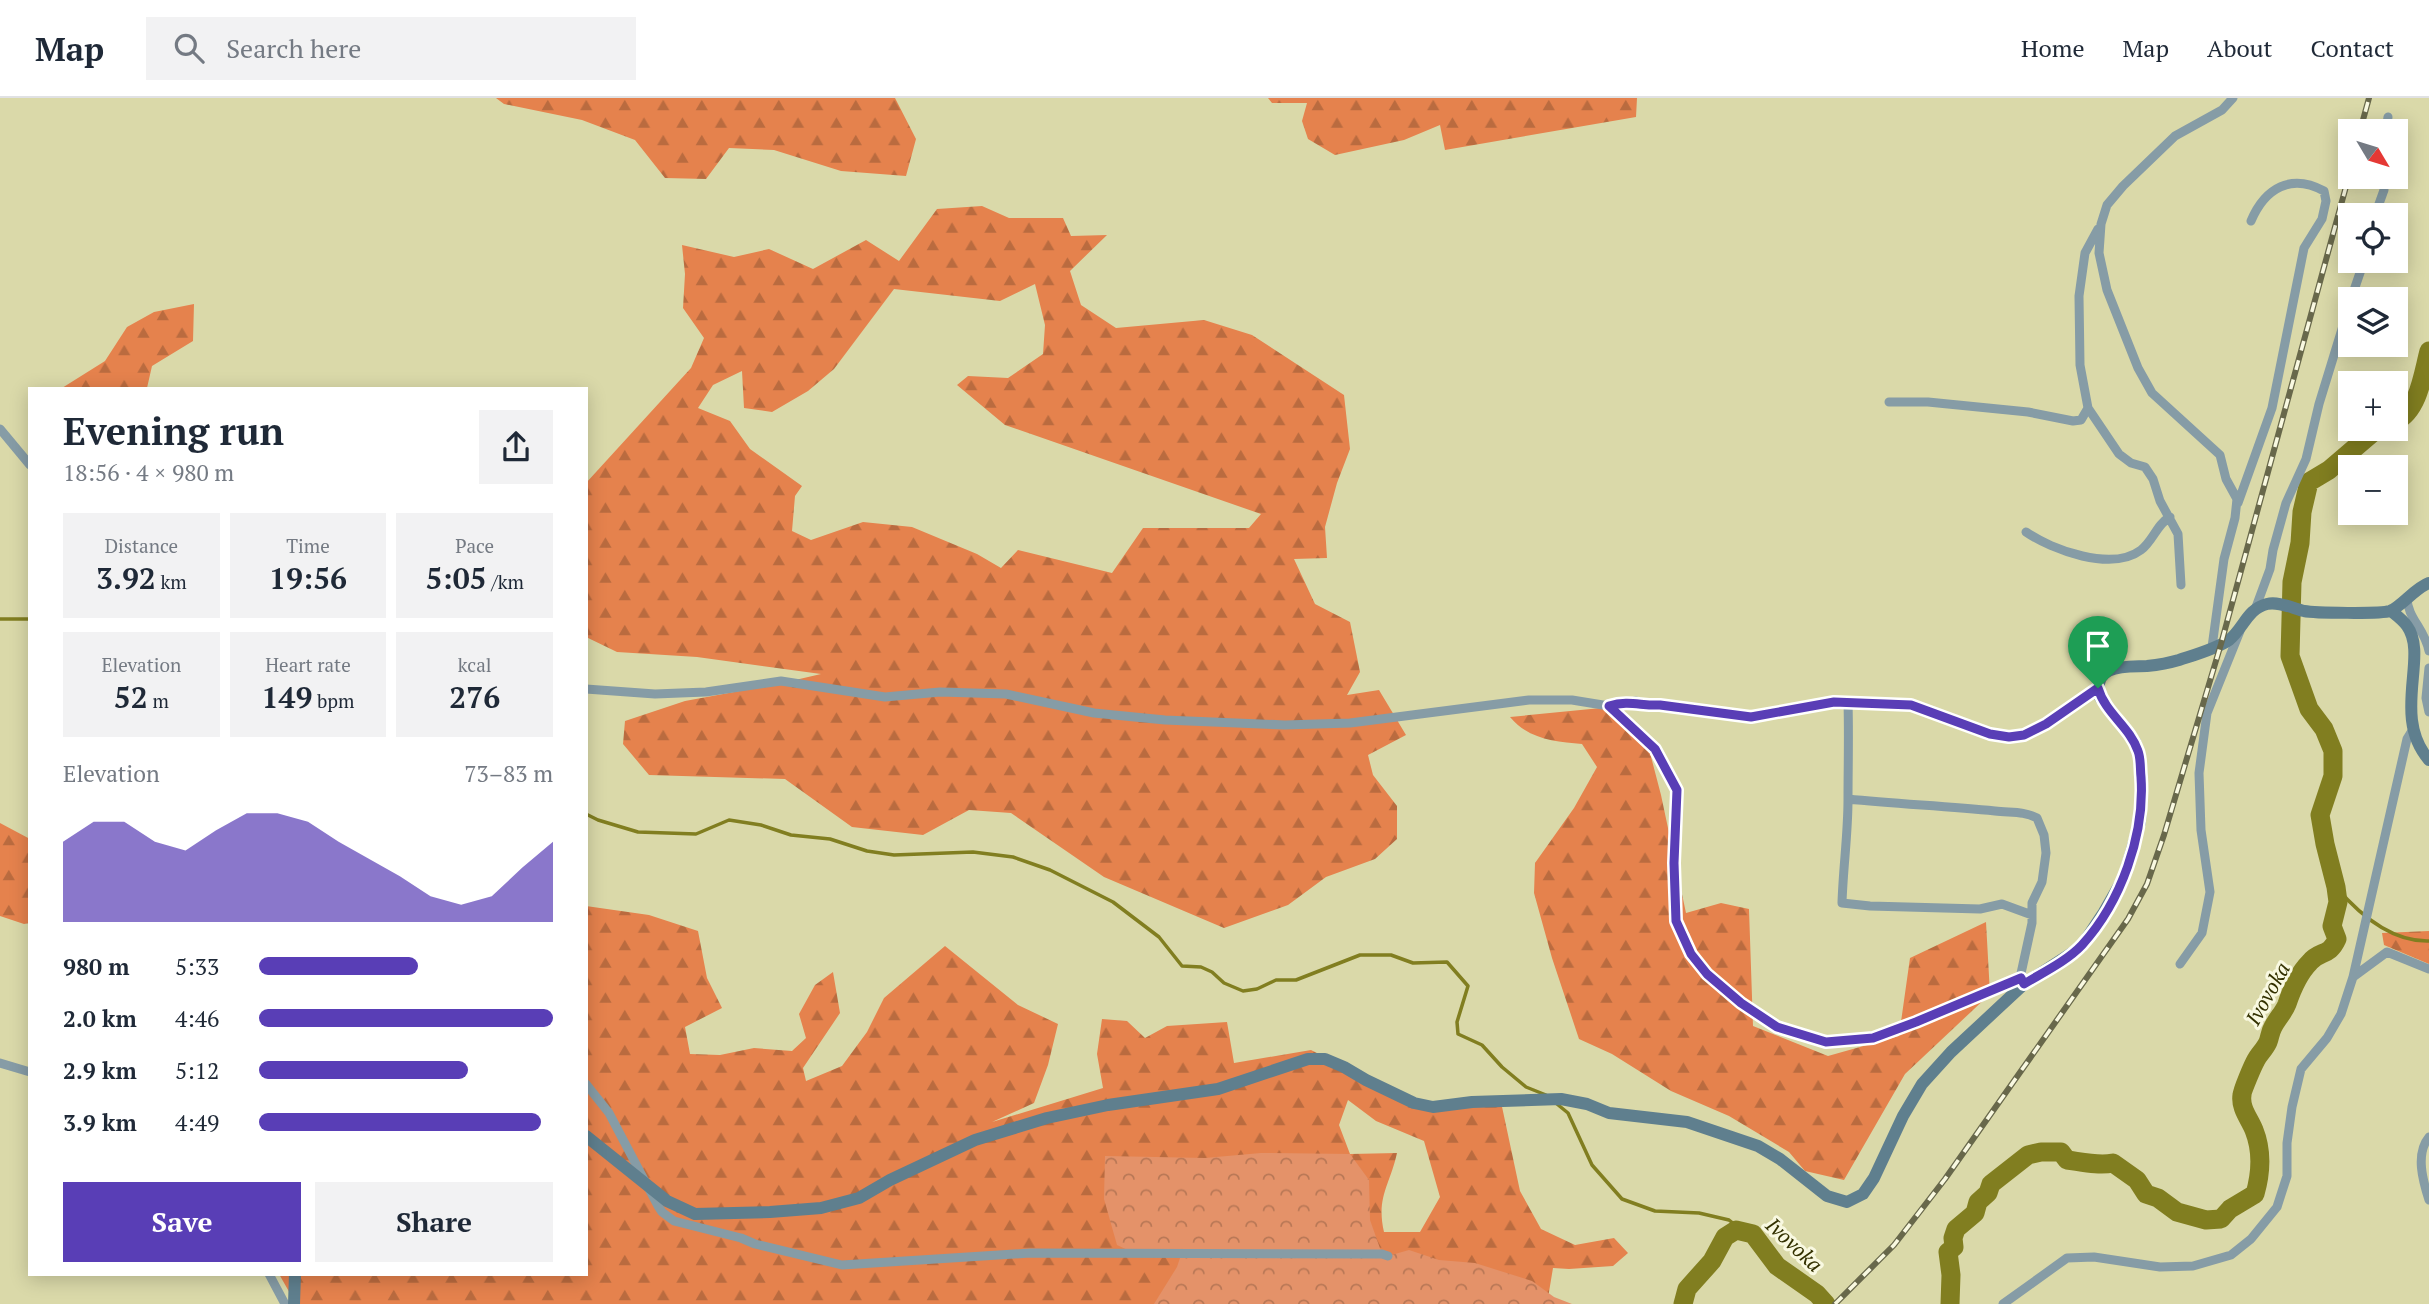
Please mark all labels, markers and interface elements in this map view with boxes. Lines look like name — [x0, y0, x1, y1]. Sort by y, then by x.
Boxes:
search box — [146, 17, 636, 80]
text: Map — [35, 27, 104, 70]
icon: search — [170, 29, 208, 67]
text: Search here — [226, 31, 361, 65]
text: Home — [2021, 32, 2085, 64]
text: Map — [2123, 32, 2169, 64]
text: About — [2207, 32, 2273, 64]
text: Contact — [2311, 32, 2394, 64]
north arrow — [2338, 119, 2408, 189]
map controls — [2338, 119, 2408, 525]
button: locate — [2338, 203, 2408, 273]
button: layers — [2338, 287, 2408, 357]
button: + — [2338, 371, 2408, 441]
text: Evening run — [63, 406, 284, 456]
button: share — [479, 410, 553, 484]
button: − — [2338, 455, 2408, 525]
text: 18:56 · 4 × 980 m — [63, 457, 234, 488]
text: Distance — [105, 533, 178, 558]
text: Time — [286, 533, 330, 558]
text: Pace — [455, 533, 494, 558]
text: 3.92 — [96, 558, 156, 598]
text: 19:56 — [269, 558, 347, 598]
text: 5:05 — [425, 558, 487, 598]
text: km — [156, 569, 187, 594]
text: /km — [487, 569, 524, 594]
pin — [2068, 616, 2128, 688]
icon: arrive — [2079, 627, 2117, 665]
text: Elevation — [101, 652, 181, 677]
text: Heart rate — [265, 652, 351, 677]
text: kcal — [458, 652, 492, 677]
text: 52 — [114, 677, 148, 717]
text: 149 — [262, 677, 312, 717]
text: 276 — [449, 677, 500, 717]
text: m — [148, 688, 169, 713]
text: bpm — [312, 688, 354, 713]
text: Elevation — [63, 758, 160, 789]
text: 73–83 m — [464, 758, 553, 789]
text: 980 m — [63, 951, 129, 982]
text: 5:33 — [175, 951, 219, 982]
water label: Ivovoka — [2238, 957, 2296, 1031]
text: 2.0 km — [63, 1003, 137, 1034]
text: 4:46 — [175, 1003, 219, 1034]
text: 2.9 km — [63, 1055, 137, 1086]
text: 5:12 — [175, 1055, 219, 1086]
text: 3.9 km — [63, 1107, 137, 1138]
text: 4:49 — [175, 1107, 219, 1138]
button: Save — [63, 1182, 301, 1262]
button: Share — [315, 1182, 553, 1262]
water label: Ivovoka — [1760, 1210, 1829, 1278]

